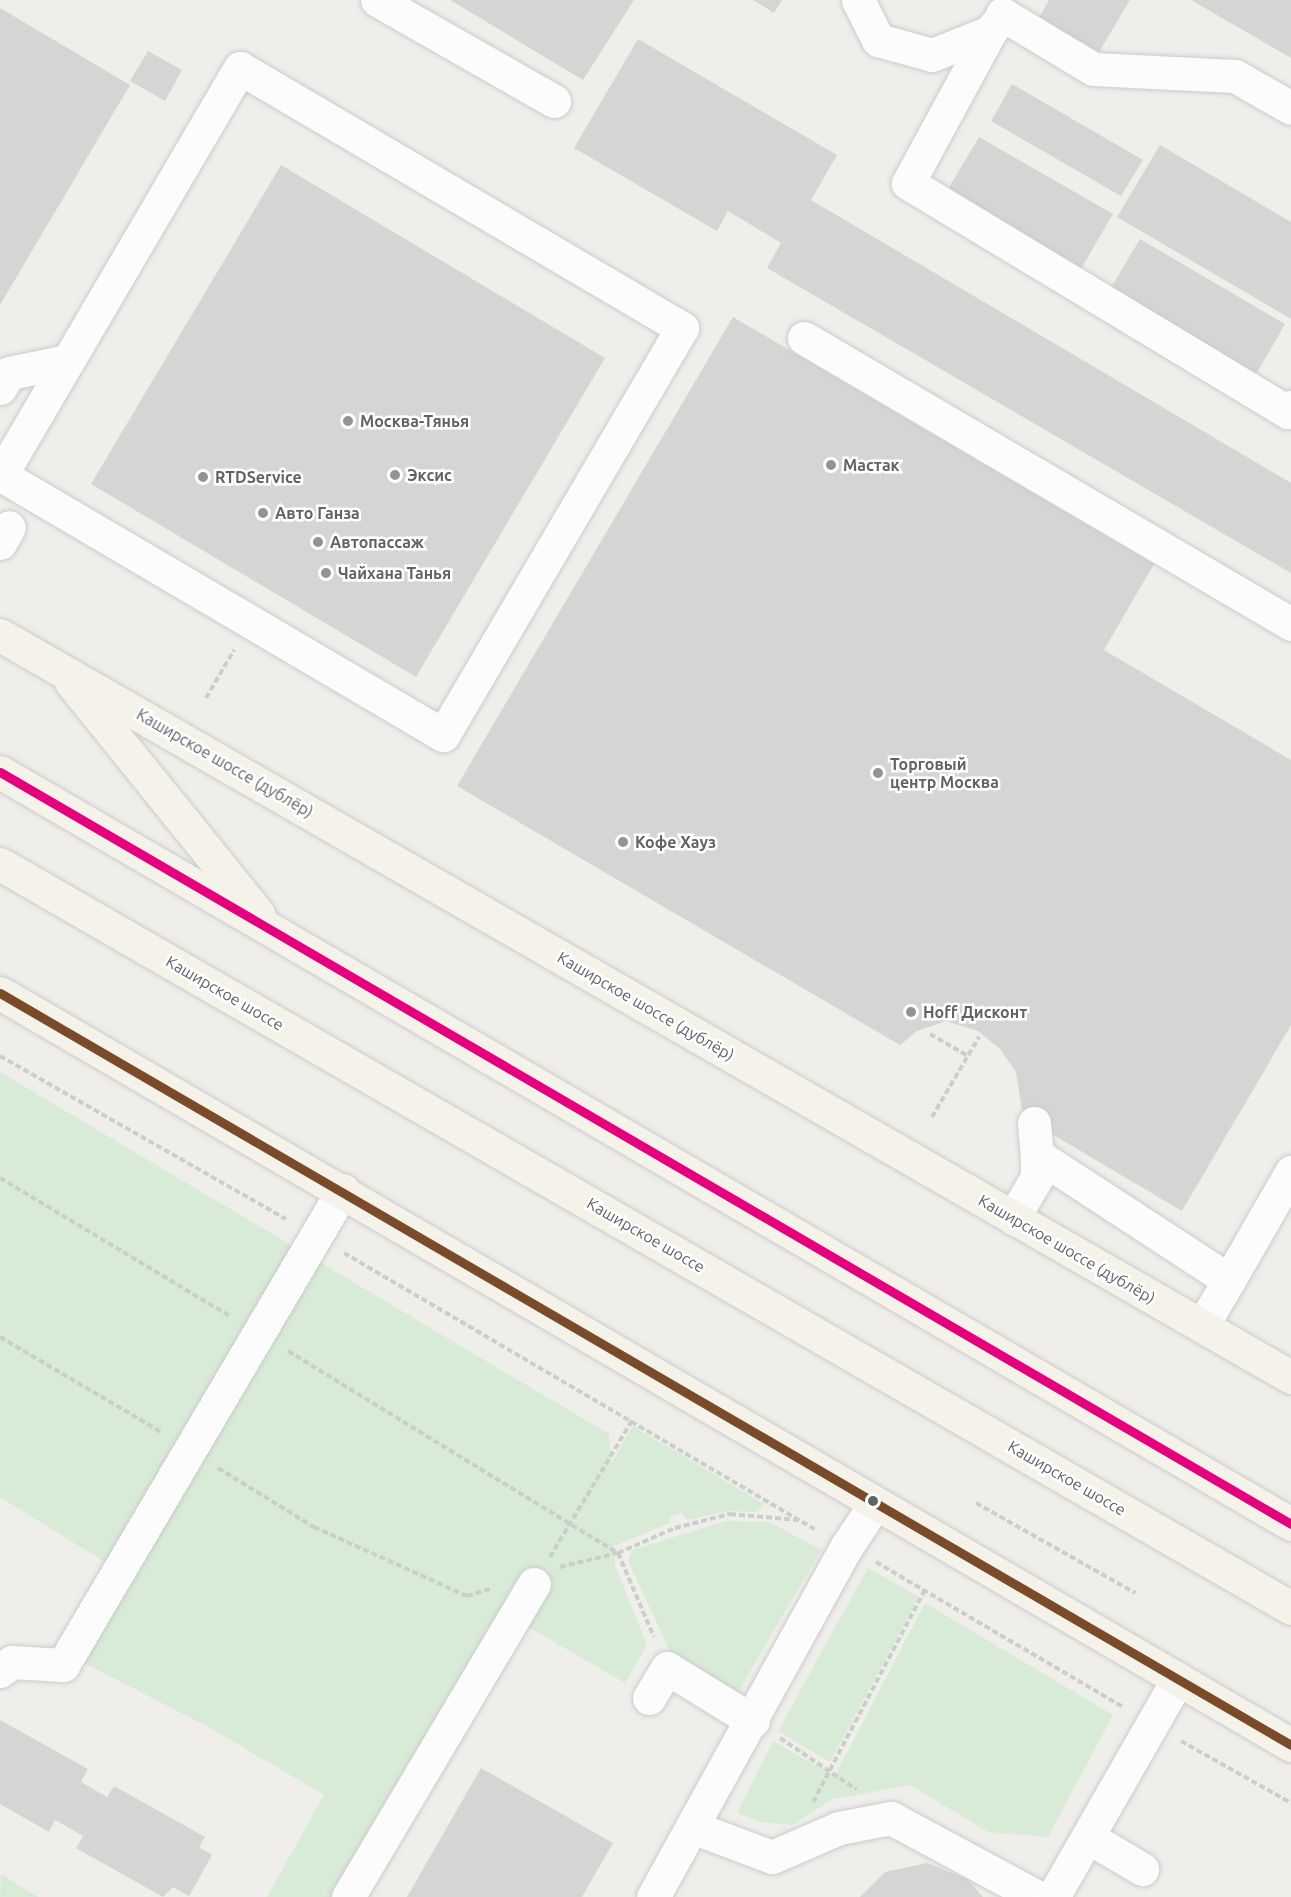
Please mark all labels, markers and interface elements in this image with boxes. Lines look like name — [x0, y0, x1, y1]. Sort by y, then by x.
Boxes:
place label: Москва-Тянья — [360, 411, 469, 431]
marker: Москва-Тянья — [341, 414, 355, 428]
place label: Мастак — [843, 455, 900, 475]
marker: Мастак — [824, 458, 838, 472]
place label: Эксис — [407, 465, 452, 485]
place label: RTDService — [215, 467, 302, 487]
marker: Эксис — [388, 468, 402, 482]
marker: RTDService — [196, 470, 210, 484]
place label: Авто Ганза — [275, 503, 360, 523]
marker: Авто Ганза — [256, 506, 270, 520]
place label: Автопассаж — [330, 532, 424, 552]
marker: Автопассаж — [311, 535, 325, 549]
place label: Чайхана Танья — [338, 563, 451, 583]
marker: Чайхана Танья — [319, 566, 333, 580]
street label: Каширское шоссе (дублёр) — [133, 704, 317, 822]
place label: Торговый центр Москва — [890, 754, 999, 792]
marker: Торговый центр Москва — [871, 766, 885, 780]
place label: Кофе Хауз — [635, 832, 716, 852]
marker: Кофе Хауз — [616, 835, 630, 849]
street label: Каширское шоссе (дублёр) — [554, 947, 738, 1065]
street label: Каширское шоссе — [163, 951, 287, 1035]
place label: Hoff Дисконт — [923, 1002, 1027, 1022]
marker: Hoff Дисконт — [904, 1005, 918, 1019]
street label: Каширское шоссе (дублёр) — [975, 1190, 1159, 1308]
street label: Каширское шоссе — [584, 1193, 708, 1277]
street label: Каширское шоссе — [1005, 1436, 1129, 1520]
unlabelled marker — [867, 1495, 879, 1507]

